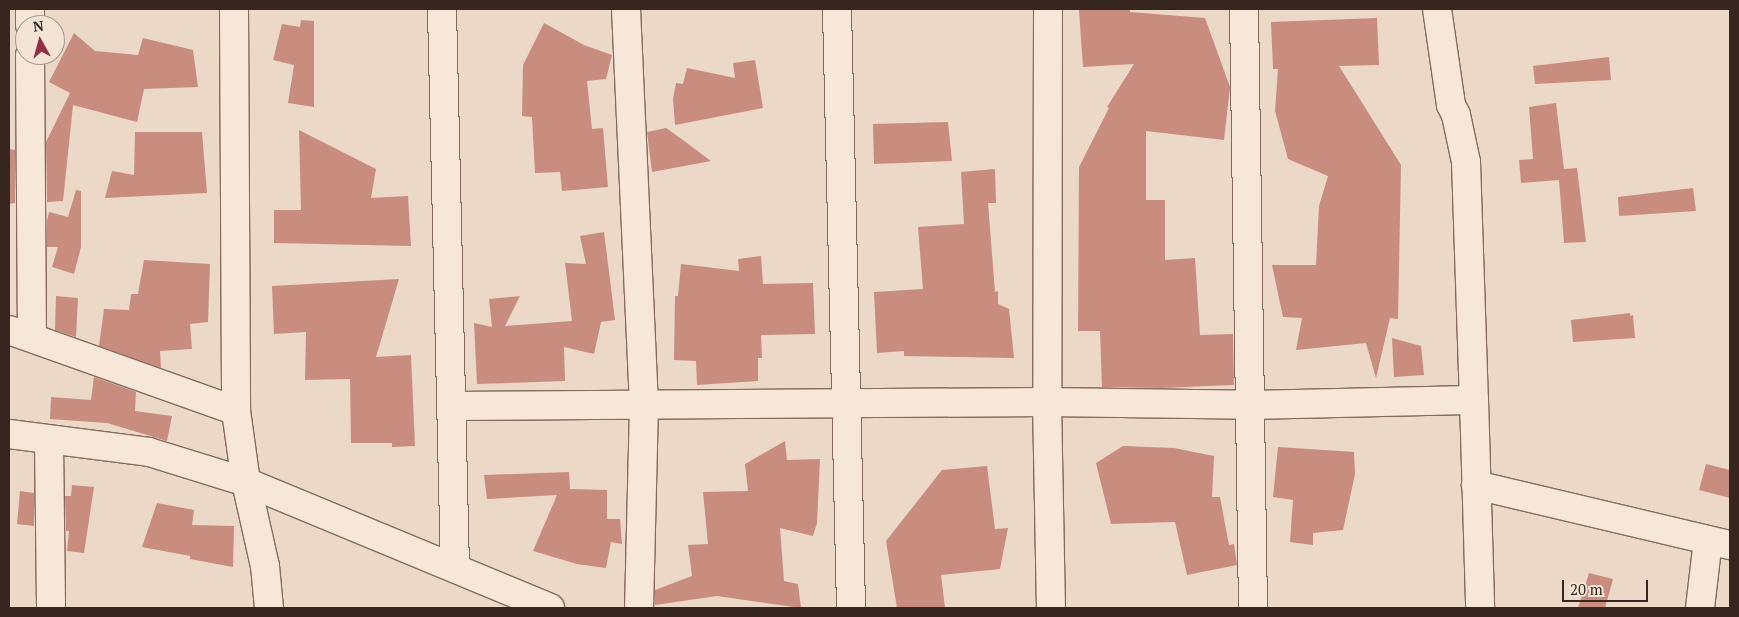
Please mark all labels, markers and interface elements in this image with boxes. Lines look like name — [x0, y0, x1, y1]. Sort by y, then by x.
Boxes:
north arrow — [15, 15, 65, 65]
text: N — [32, 16, 45, 36]
scale bar — [1564, 570, 1650, 602]
text: 20 m — [1570, 579, 1603, 599]

